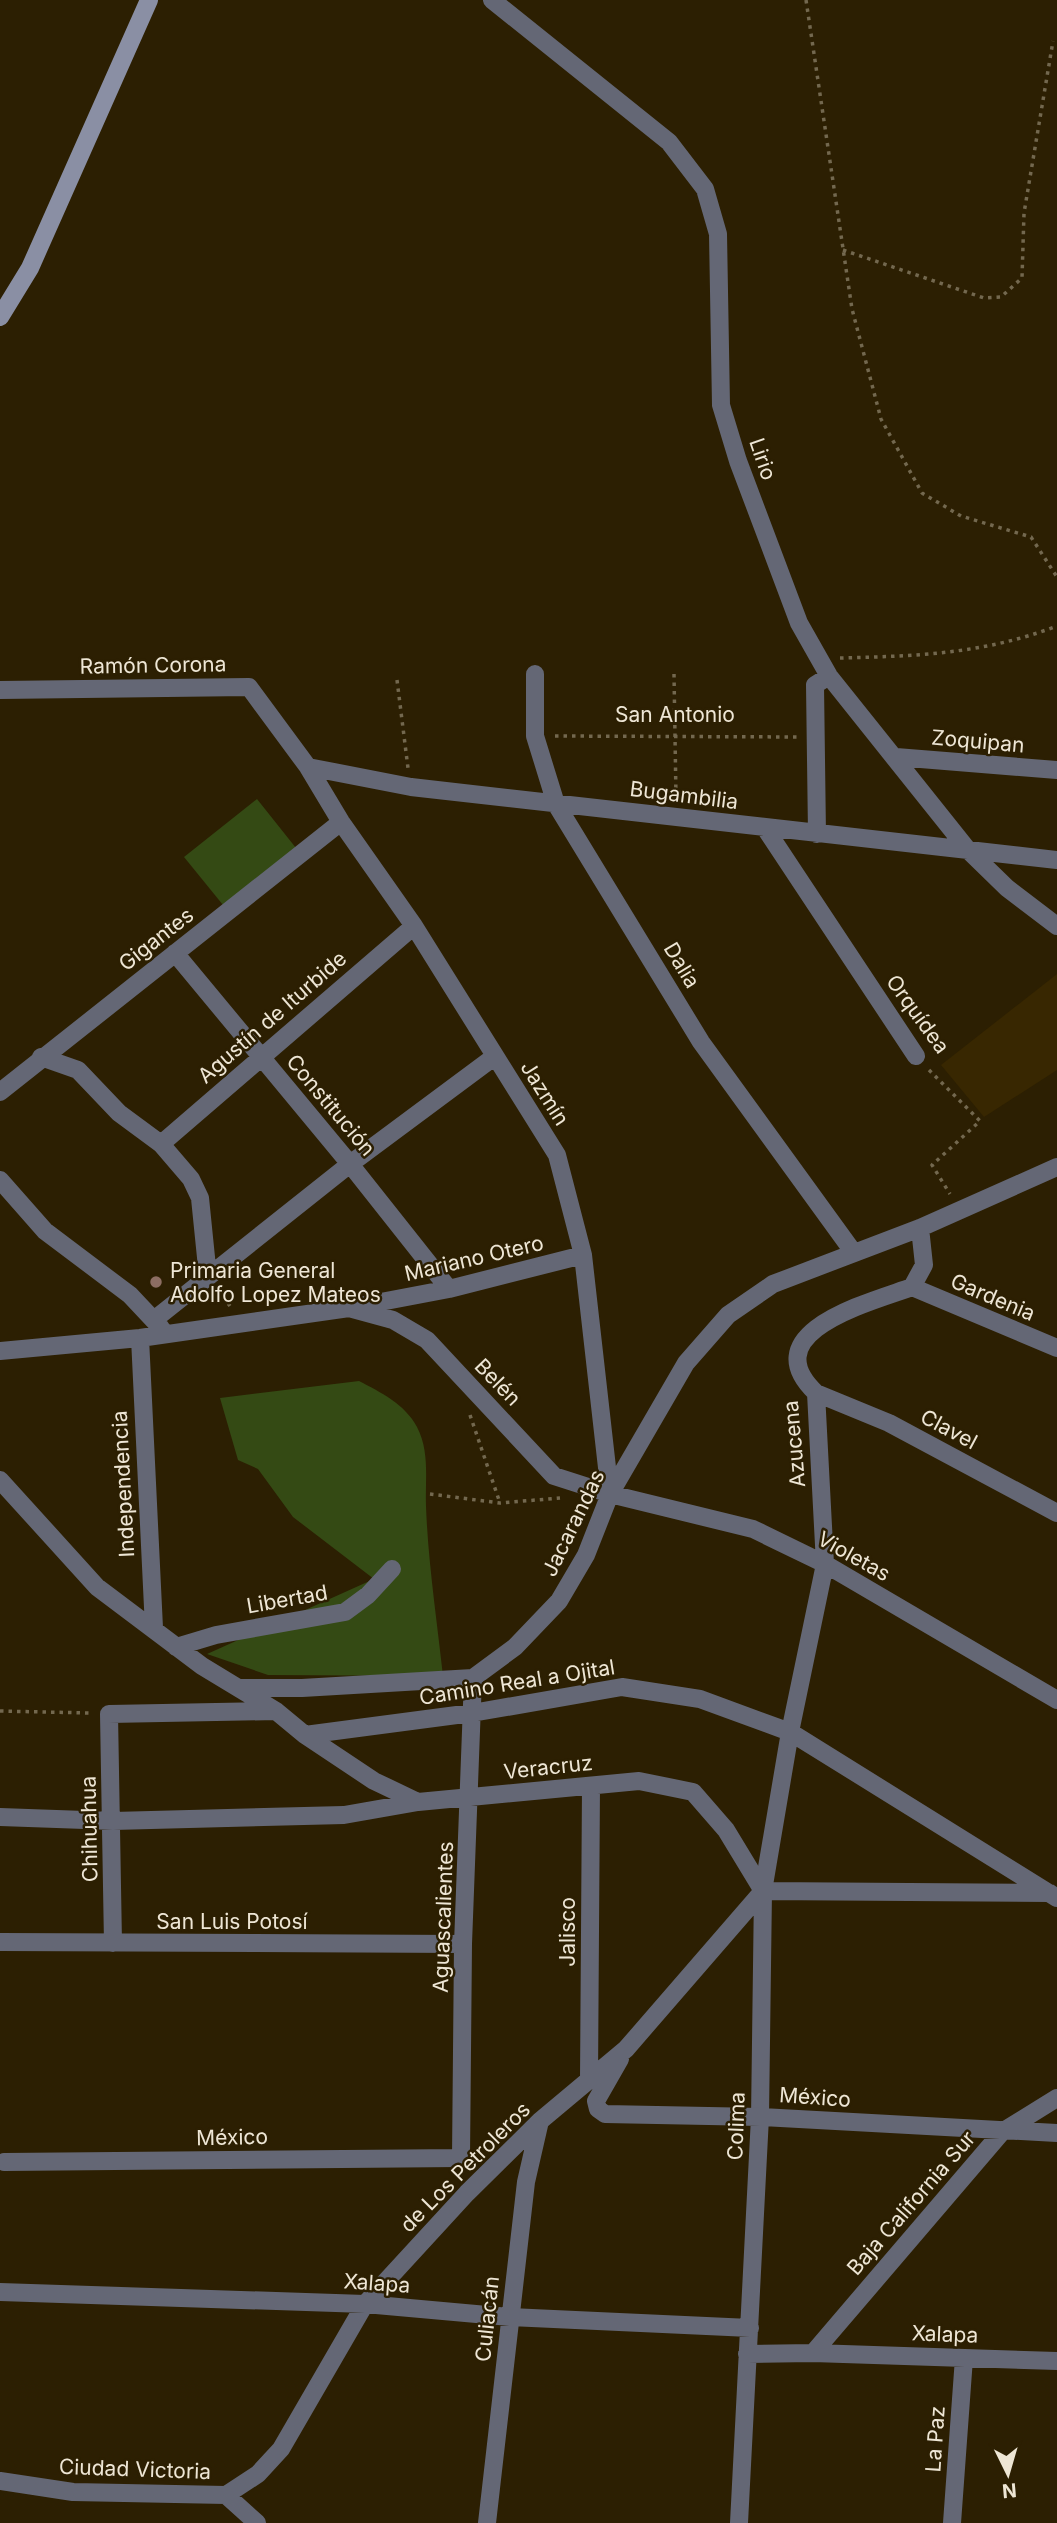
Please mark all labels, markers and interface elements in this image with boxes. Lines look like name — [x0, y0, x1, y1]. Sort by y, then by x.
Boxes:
street label: Lirio — [744, 435, 782, 483]
street label: Ramón Corona — [79, 651, 227, 679]
street label: San Antonio — [615, 702, 735, 727]
street label: Zoquipan — [930, 724, 1026, 758]
street label: Bugambilia — [628, 776, 740, 814]
street label: Gigantes — [114, 902, 198, 976]
street label: Dalia — [659, 938, 705, 992]
street label: Agustín de Iturbide — [193, 946, 351, 1088]
street label: Orquídea — [881, 970, 955, 1058]
street label: Constitución — [281, 1049, 381, 1161]
street label: Jazmín — [516, 1056, 574, 1130]
street label: Mariano Otero — [402, 1230, 546, 1286]
place label: Primaria General Adolfo Lopez Mateos — [170, 1258, 381, 1307]
street label: Gardenia — [947, 1268, 1039, 1326]
marker: Primaria General Adolfo Lopez Mateos — [148, 1274, 164, 1290]
street label: Belén — [470, 1353, 526, 1411]
street label: Azucena — [778, 1400, 810, 1488]
street label: Clavel — [916, 1404, 982, 1454]
street label: Independencia — [107, 1410, 139, 1558]
street label: Jacarandas — [536, 1466, 610, 1580]
street label: Violetas — [813, 1526, 895, 1586]
street label: Libertad — [244, 1580, 330, 1618]
street label: Camino Real a Ojital — [417, 1654, 617, 1710]
street label: Veracruz — [502, 1750, 594, 1784]
street label: Chihuahua — [76, 1776, 102, 1882]
street label: Aguascalientes — [428, 1841, 458, 1993]
street label: Jalisco — [555, 1897, 580, 1967]
street label: San Luis Potosí — [156, 1909, 309, 1934]
street label: México — [778, 2082, 852, 2112]
street label: Colima — [722, 2091, 750, 2161]
street label: de Los Petroleros — [395, 2097, 535, 2237]
street label: México — [196, 2124, 268, 2150]
street label: Baja California Sur — [842, 2126, 980, 2280]
street label: Xalapa — [343, 2268, 411, 2298]
street label: Culiacán — [470, 2275, 504, 2363]
street label: Xalapa — [911, 2320, 979, 2348]
street label: La Paz — [920, 2405, 950, 2473]
north arrow — [973, 2439, 1043, 2509]
street label: Ciudad Victoria — [59, 2454, 211, 2484]
text: N — [1001, 2478, 1018, 2503]

